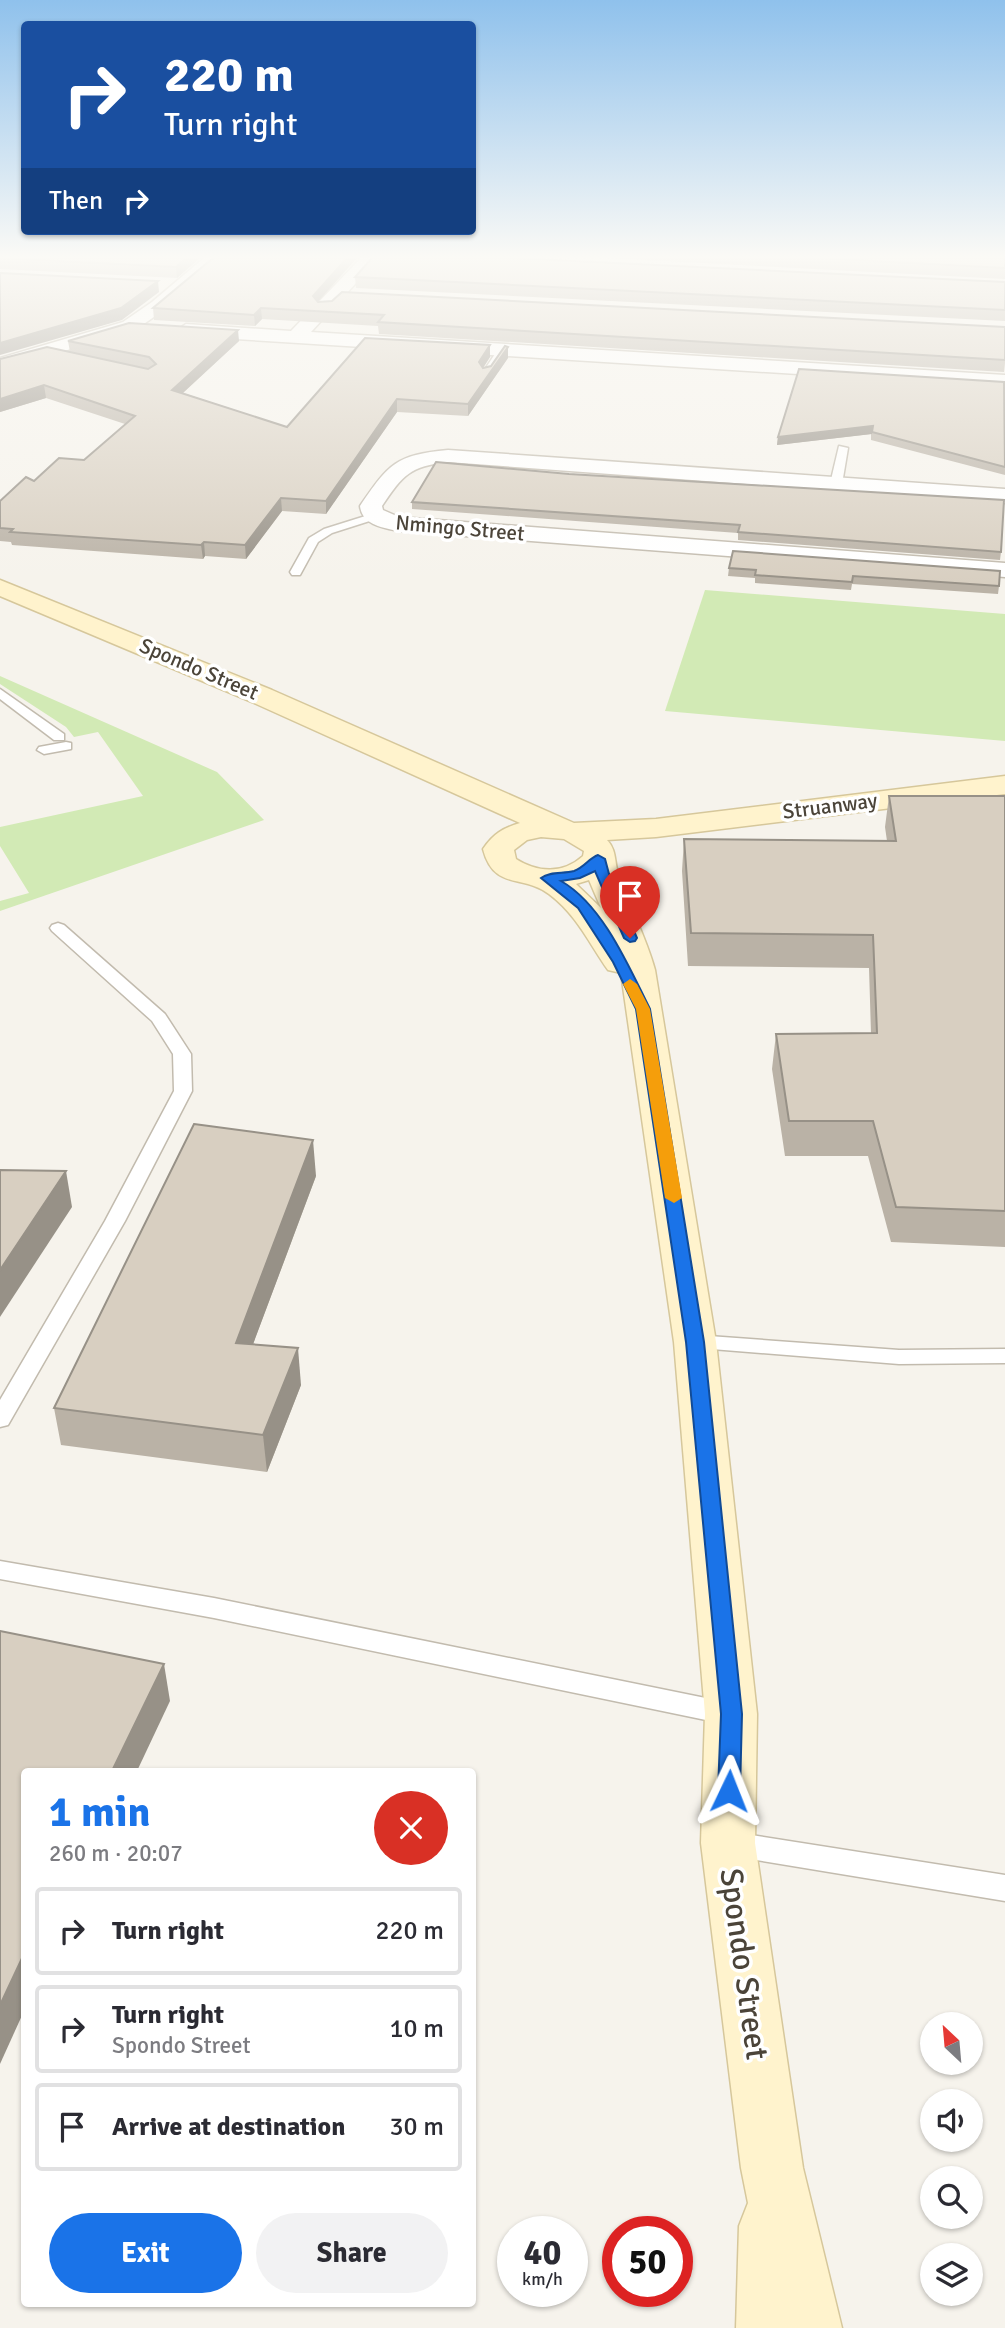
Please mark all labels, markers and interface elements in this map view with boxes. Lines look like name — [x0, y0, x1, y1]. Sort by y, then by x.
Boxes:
text: 220 m — [164, 45, 294, 105]
icon: right — [49, 49, 140, 140]
text: Turn right — [164, 105, 297, 144]
icon: right — [117, 182, 155, 220]
text: Then — [49, 185, 103, 217]
street label: Nmingo Street — [394, 509, 526, 547]
street label: Spondo Street — [136, 632, 262, 706]
street label: Struanway — [781, 787, 879, 825]
pin — [600, 866, 660, 938]
icon: arrive — [611, 877, 649, 915]
position arrow — [692, 1754, 766, 1828]
text: 1 min — [49, 1787, 150, 1838]
button: close — [374, 1791, 448, 1865]
text: 260 m · 20:07 — [49, 1839, 183, 1868]
street label: Spondo Street — [711, 1866, 777, 2062]
icon: right — [53, 1912, 91, 1950]
text: Turn right — [112, 1915, 224, 1947]
text: 220 m — [375, 1915, 444, 1947]
text: Turn right — [112, 1999, 224, 2031]
icon: right — [53, 2010, 91, 2048]
north arrow — [920, 2012, 984, 2076]
map controls — [920, 2012, 983, 2306]
text: 10 m — [389, 2013, 444, 2045]
text: Spondo Street — [112, 2031, 251, 2060]
button: sound — [920, 2089, 983, 2152]
icon: arrive — [53, 2108, 91, 2146]
text: Arrive at destination — [112, 2111, 345, 2143]
text: 30 m — [389, 2111, 444, 2143]
button: search — [920, 2166, 983, 2229]
button: Exit — [49, 2213, 242, 2293]
button: Share — [256, 2213, 448, 2293]
speed limit sign: 50 — [602, 2216, 693, 2307]
text: 40 — [524, 2231, 561, 2274]
button: layers — [920, 2243, 983, 2306]
text: km/h — [522, 2268, 563, 2290]

